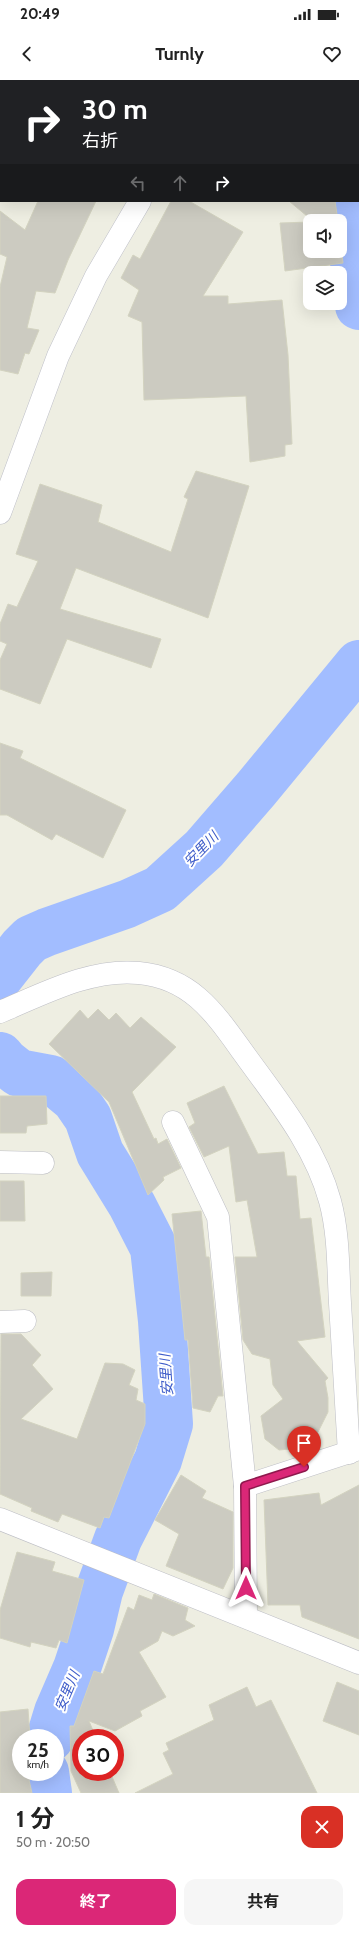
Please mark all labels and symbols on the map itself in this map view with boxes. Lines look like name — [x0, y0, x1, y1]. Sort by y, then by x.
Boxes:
water label: 安里川 — [180, 826, 223, 870]
water label: 安里川 — [155, 1351, 176, 1397]
pin — [287, 1426, 321, 1467]
position arrow — [225, 1567, 267, 1609]
water label: 安里川 — [51, 1666, 84, 1714]
speed limit sign: 30 — [72, 1729, 124, 1781]

